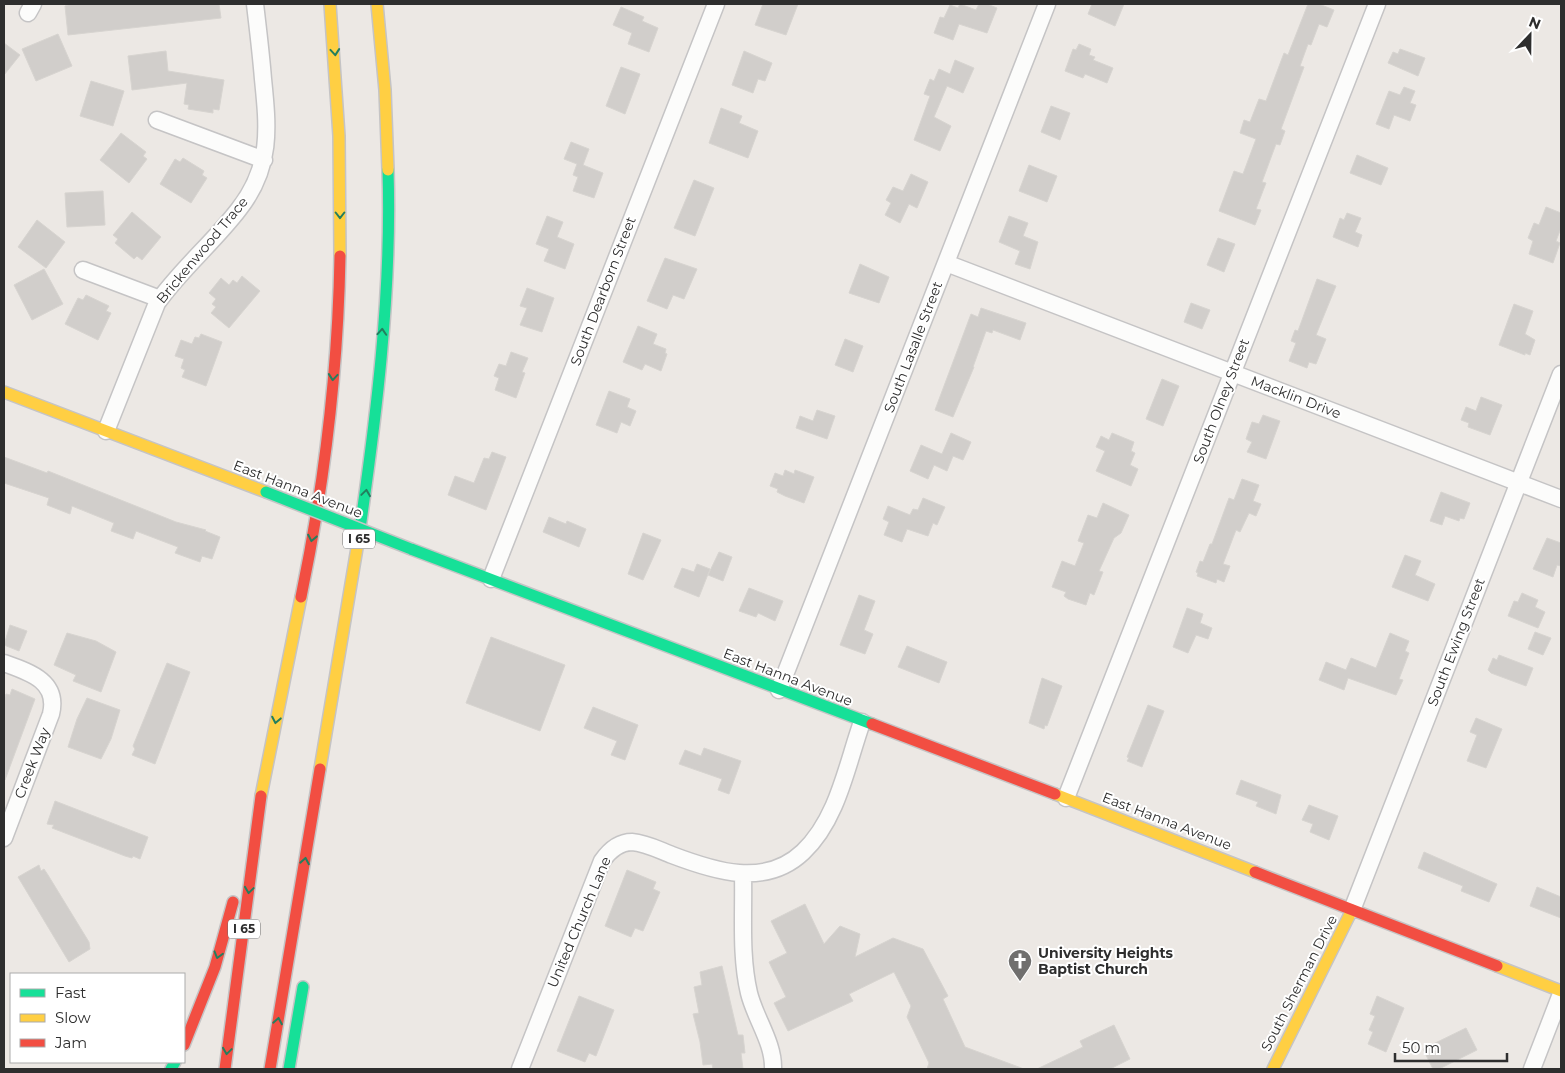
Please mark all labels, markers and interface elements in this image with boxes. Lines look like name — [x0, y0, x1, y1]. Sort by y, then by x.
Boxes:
north arrow — [1505, 10, 1555, 60]
text: N — [1526, 12, 1543, 33]
one-way arrow — [329, 49, 340, 57]
street label: Brickenwood Trace — [152, 193, 252, 307]
one-way arrow — [335, 211, 345, 219]
street label: South Dearborn Street — [566, 214, 640, 368]
street label: South Lasalle Street — [880, 279, 946, 415]
one-way arrow — [377, 328, 388, 336]
street label: South Olney Street — [1189, 336, 1253, 466]
street label: Macklin Drive — [1248, 372, 1344, 422]
one-way arrow — [328, 373, 339, 381]
street label: East Hanna Avenue — [231, 456, 365, 522]
one-way arrow — [360, 489, 371, 497]
road number: I 65 — [343, 530, 375, 548]
one-way arrow — [308, 534, 318, 542]
street label: South Ewing Street — [1423, 575, 1489, 709]
street label: East Hanna Avenue — [721, 644, 855, 710]
one-way arrow — [272, 716, 282, 724]
street label: Creek Way — [10, 725, 54, 801]
street label: East Hanna Avenue — [1100, 788, 1234, 854]
street label: United Church Lane — [543, 854, 615, 990]
one-way arrow — [299, 857, 309, 865]
one-way arrow — [244, 886, 255, 894]
street label: South Sherman Drive — [1257, 912, 1341, 1054]
road number: I 65 — [228, 920, 260, 939]
place label: University Heights Baptist Church — [1038, 944, 1174, 978]
church icon: University Heights Baptist Church — [1007, 948, 1033, 982]
one-way arrow — [214, 950, 224, 959]
legend — [10, 973, 185, 1063]
text: Fast — [55, 983, 86, 1002]
text: Slow — [55, 1008, 91, 1027]
one-way arrow — [272, 1017, 282, 1026]
scale bar — [1395, 1030, 1508, 1062]
text: Jam — [54, 1033, 87, 1052]
text: 50 m — [1402, 1038, 1440, 1057]
one-way arrow — [222, 1047, 233, 1055]

